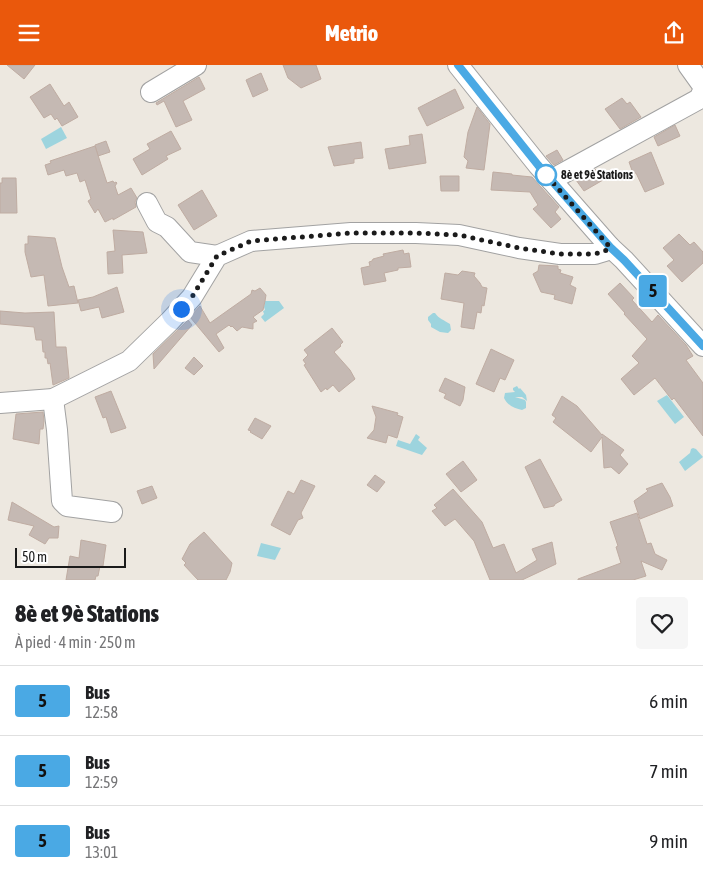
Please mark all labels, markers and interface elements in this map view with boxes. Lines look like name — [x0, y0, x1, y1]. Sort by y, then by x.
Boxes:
icon: menu — [15, 19, 43, 47]
icon: share — [660, 19, 688, 47]
text: Metrio — [325, 20, 378, 46]
marker: 8è et 9è Stations — [535, 164, 557, 186]
place label: 8è et 9è Stations — [561, 168, 634, 182]
line badge: 5 — [637, 275, 669, 307]
text: 5 — [649, 280, 657, 301]
your location — [169, 297, 194, 322]
scale bar — [15, 545, 126, 568]
text: 50 m — [22, 549, 47, 565]
button: heart — [636, 597, 688, 649]
text: 8è et 9è Stations — [15, 600, 159, 627]
text: À pied · 4 min · 250 m — [15, 633, 136, 651]
text: Bus — [85, 681, 110, 703]
text: 5 — [38, 690, 47, 711]
text: 6 min — [649, 690, 688, 712]
text: 12:58 — [85, 703, 118, 721]
text: Bus — [85, 751, 110, 773]
text: 5 — [38, 760, 47, 781]
text: 7 min — [649, 760, 688, 782]
text: 12:59 — [85, 773, 118, 791]
text: Bus — [85, 821, 110, 843]
text: 5 — [38, 830, 47, 851]
text: 9 min — [649, 830, 688, 852]
text: 13:01 — [85, 843, 118, 861]

